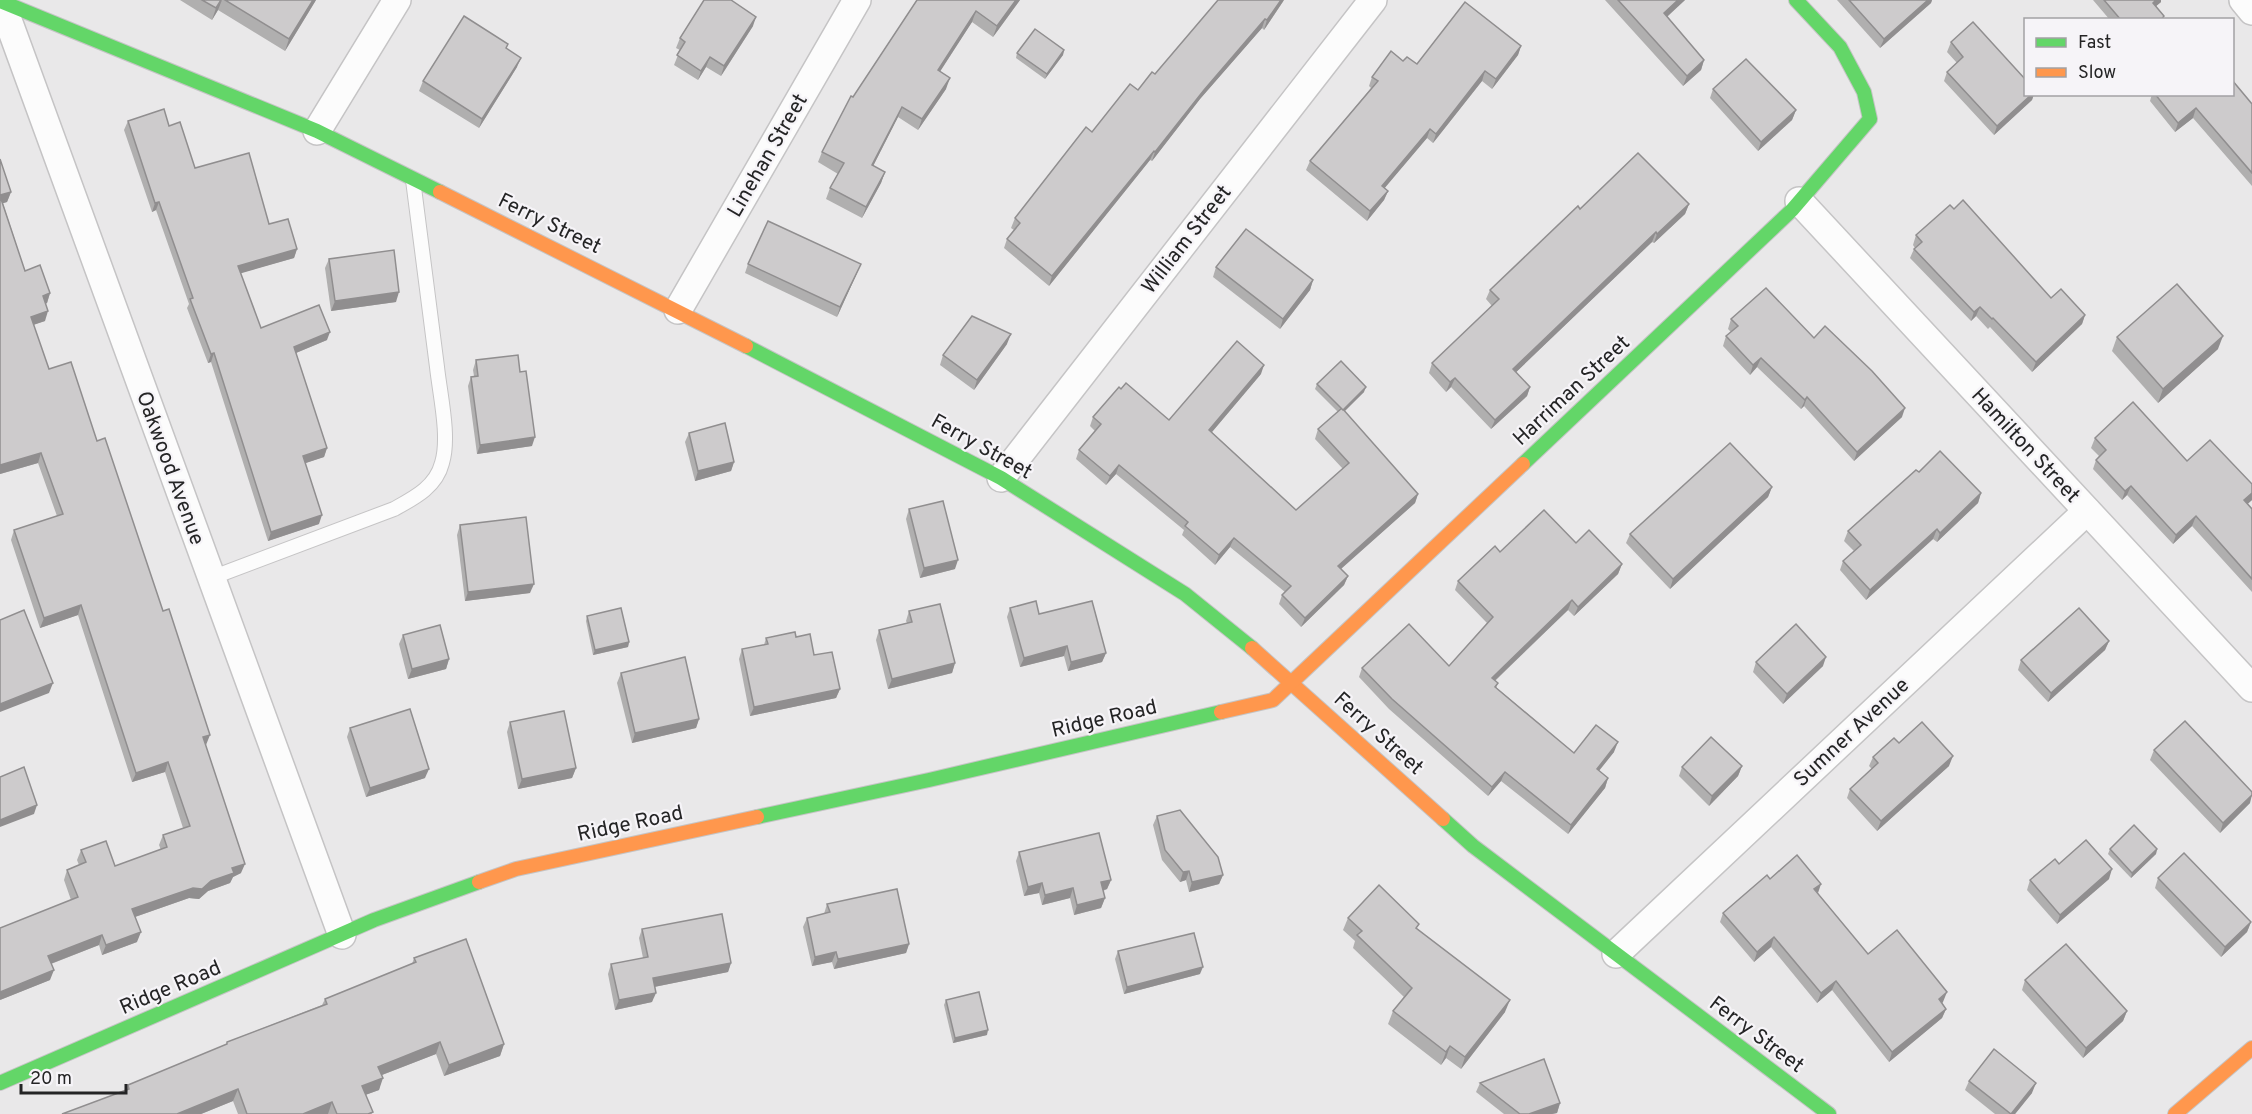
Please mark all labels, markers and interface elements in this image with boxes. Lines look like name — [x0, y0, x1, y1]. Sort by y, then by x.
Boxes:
legend — [2024, 18, 2234, 96]
text: Fast — [2078, 32, 2111, 55]
text: Slow — [2078, 62, 2116, 85]
street label: Linehan Street — [722, 89, 815, 222]
street label: William Street — [1136, 180, 1238, 300]
street label: Ferry Street — [493, 188, 606, 261]
street label: Harriman Street — [1508, 330, 1636, 452]
street label: Hamilton Street — [1965, 383, 2085, 509]
street label: Oakwood Avenue — [129, 388, 210, 549]
street label: Ferry Street — [926, 408, 1037, 486]
street label: Sumner Avenue — [1788, 673, 1916, 794]
street label: Ferry Street — [1327, 687, 1429, 782]
street label: Ridge Road — [1049, 694, 1160, 745]
street label: Ridge Road — [575, 800, 686, 849]
street label: Ridge Road — [116, 955, 225, 1022]
street label: Ferry Street — [1703, 991, 1809, 1080]
scale bar — [21, 1057, 126, 1095]
text: 20 m — [30, 1068, 72, 1091]

